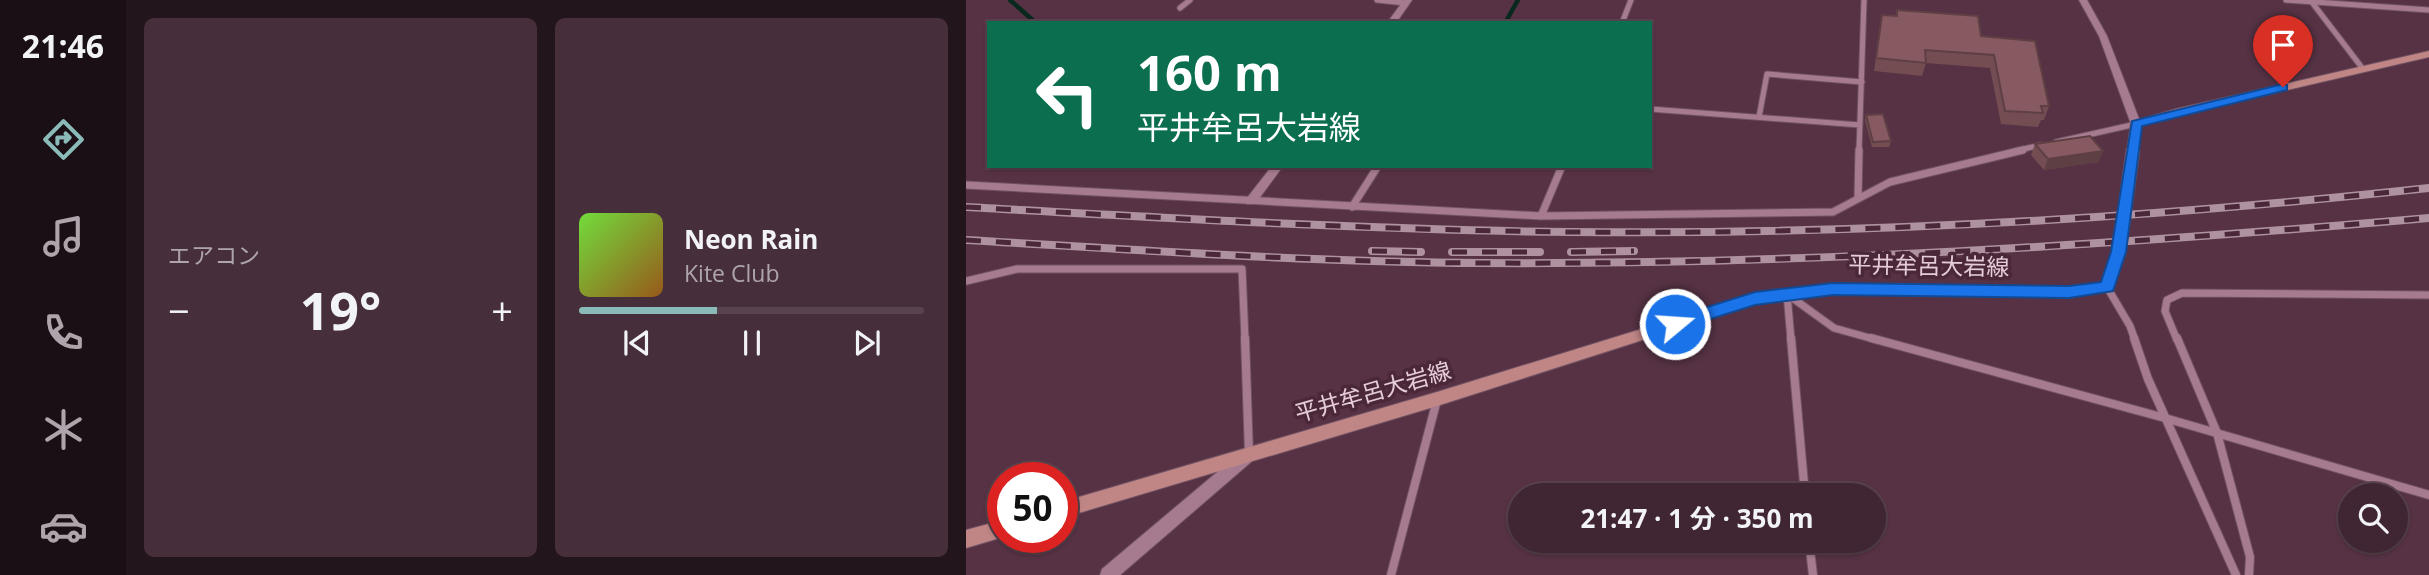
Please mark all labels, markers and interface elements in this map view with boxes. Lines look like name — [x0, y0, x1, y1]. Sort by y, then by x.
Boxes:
pin — [2253, 15, 2313, 87]
text: 21:46 — [22, 24, 104, 67]
icon: arrive — [2264, 26, 2302, 64]
text: 160 m — [1137, 39, 1282, 105]
icon: left — [1022, 49, 1113, 140]
text: 平井牟呂大岩線 — [1137, 105, 1361, 148]
icon: directions — [39, 115, 88, 164]
icon: music — [39, 212, 88, 261]
text: Neon Rain — [684, 221, 818, 257]
text: エアコン — [168, 239, 260, 271]
street label: 平井牟呂大岩線 — [1848, 248, 2010, 282]
text: Kite Club — [684, 257, 779, 289]
text: 19° — [300, 274, 381, 345]
text: − — [168, 284, 190, 336]
text: + — [491, 284, 513, 336]
position arrow — [1638, 287, 1712, 361]
icon: phone — [39, 308, 88, 357]
icon: previous — [618, 324, 656, 362]
icon: pause — [733, 324, 771, 362]
icon: next — [848, 324, 886, 362]
street label: 平井牟呂大岩線 — [1291, 353, 1455, 429]
icon: climate — [39, 405, 88, 454]
speed limit sign: 50 — [987, 462, 1078, 553]
map controls — [2338, 483, 2408, 553]
button: search — [2338, 483, 2408, 553]
text: 21:47 · 1 分 · 350 m — [1580, 500, 1814, 536]
icon: car — [39, 502, 88, 551]

